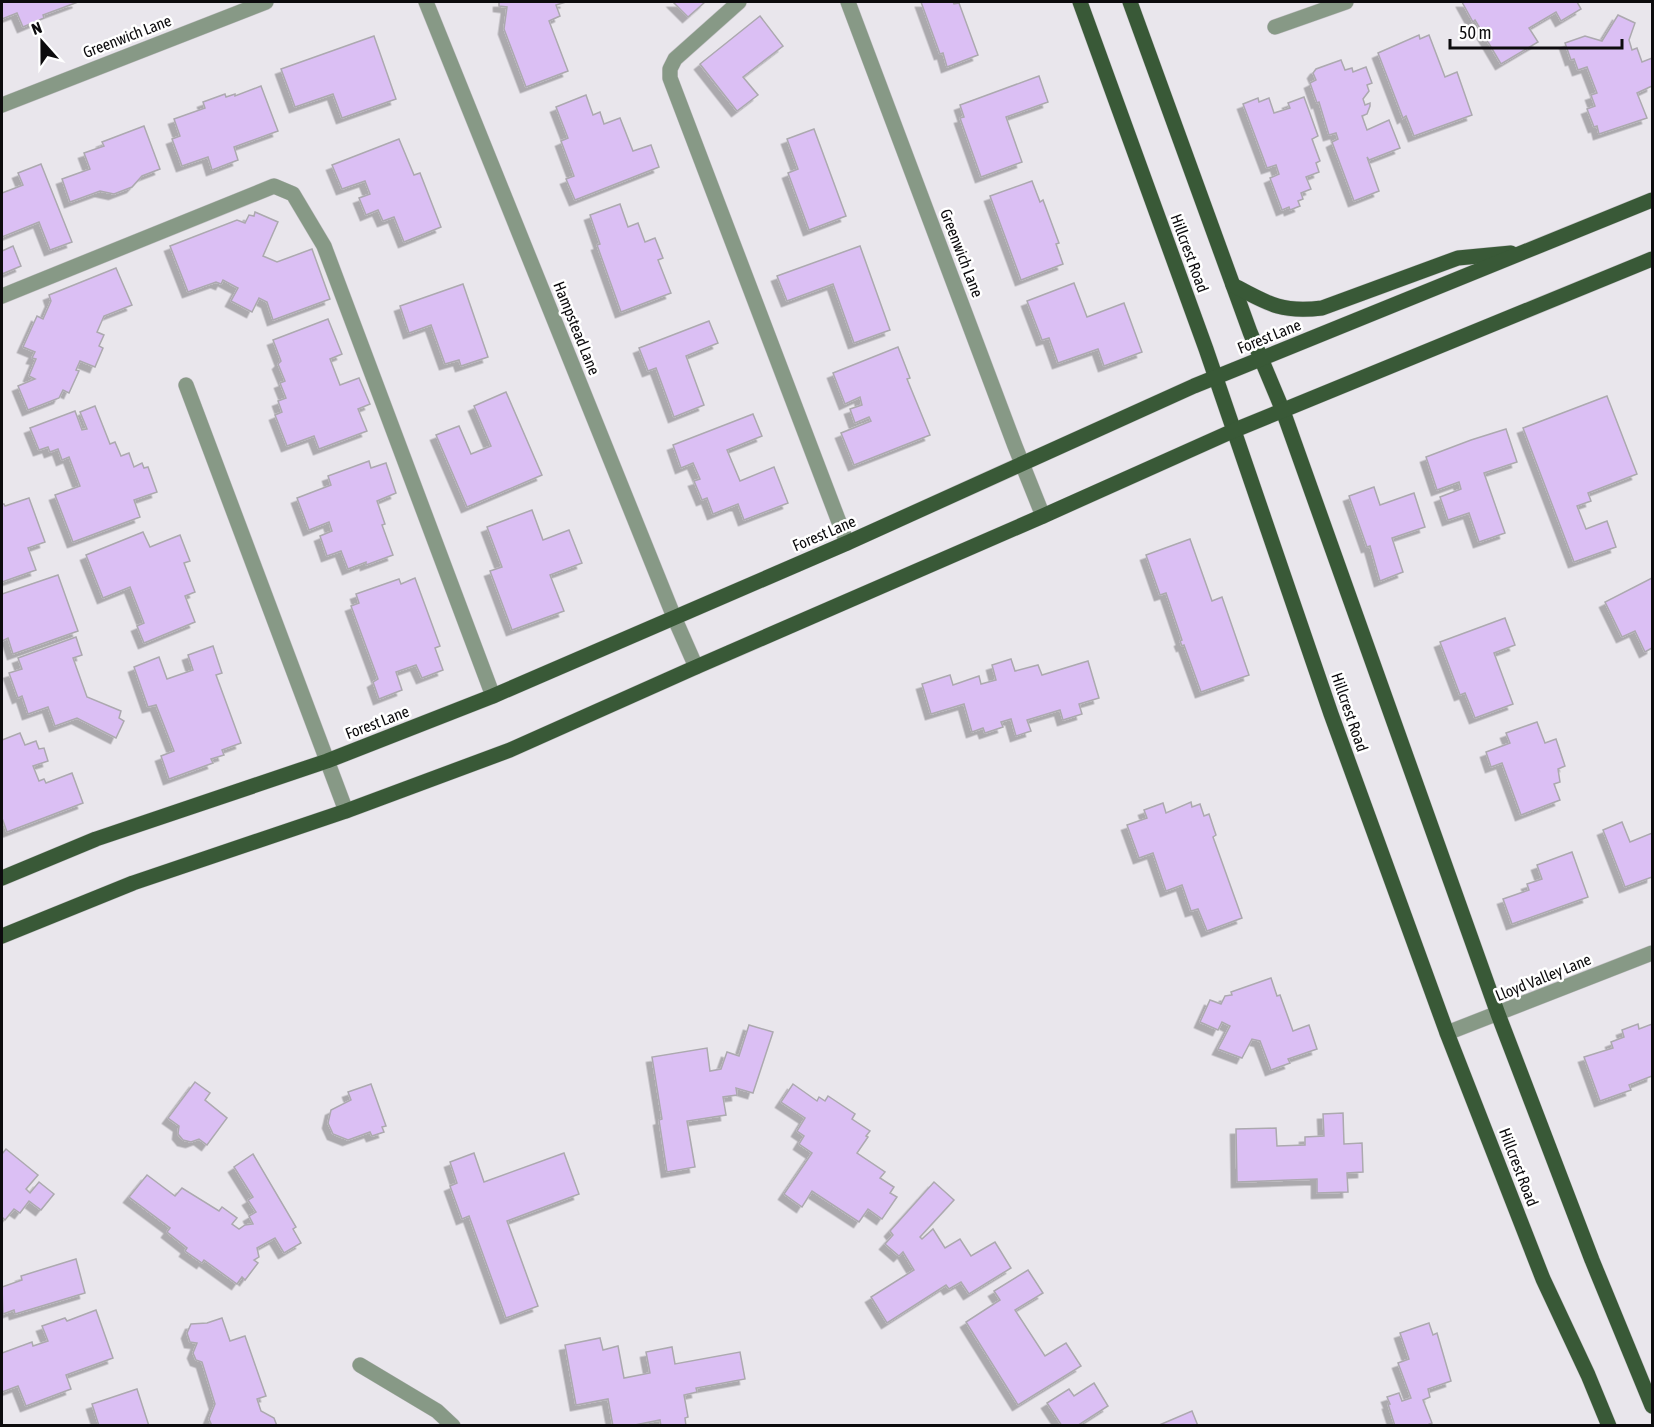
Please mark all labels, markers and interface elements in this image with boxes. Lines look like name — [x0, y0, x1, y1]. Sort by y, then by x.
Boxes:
street label: Greenwich Lane — [80, 11, 174, 61]
north arrow — [12, 12, 72, 72]
scale bar — [1450, 12, 1622, 50]
text: N — [29, 18, 44, 38]
text: 50 m — [1459, 22, 1491, 43]
street label: Greenwich Lane — [937, 206, 987, 300]
street label: Hillcrest Road — [1167, 211, 1213, 295]
street label: Hampstead Lane — [549, 279, 604, 378]
street label: Forest Lane — [1235, 315, 1303, 357]
street label: Forest Lane — [790, 512, 858, 554]
street label: Hillcrest Road — [1328, 670, 1372, 754]
street label: Forest Lane — [343, 702, 411, 742]
street label: Lloyd Valley Lane — [1493, 950, 1594, 1005]
street label: Hillcrest Road — [1496, 1125, 1542, 1209]

